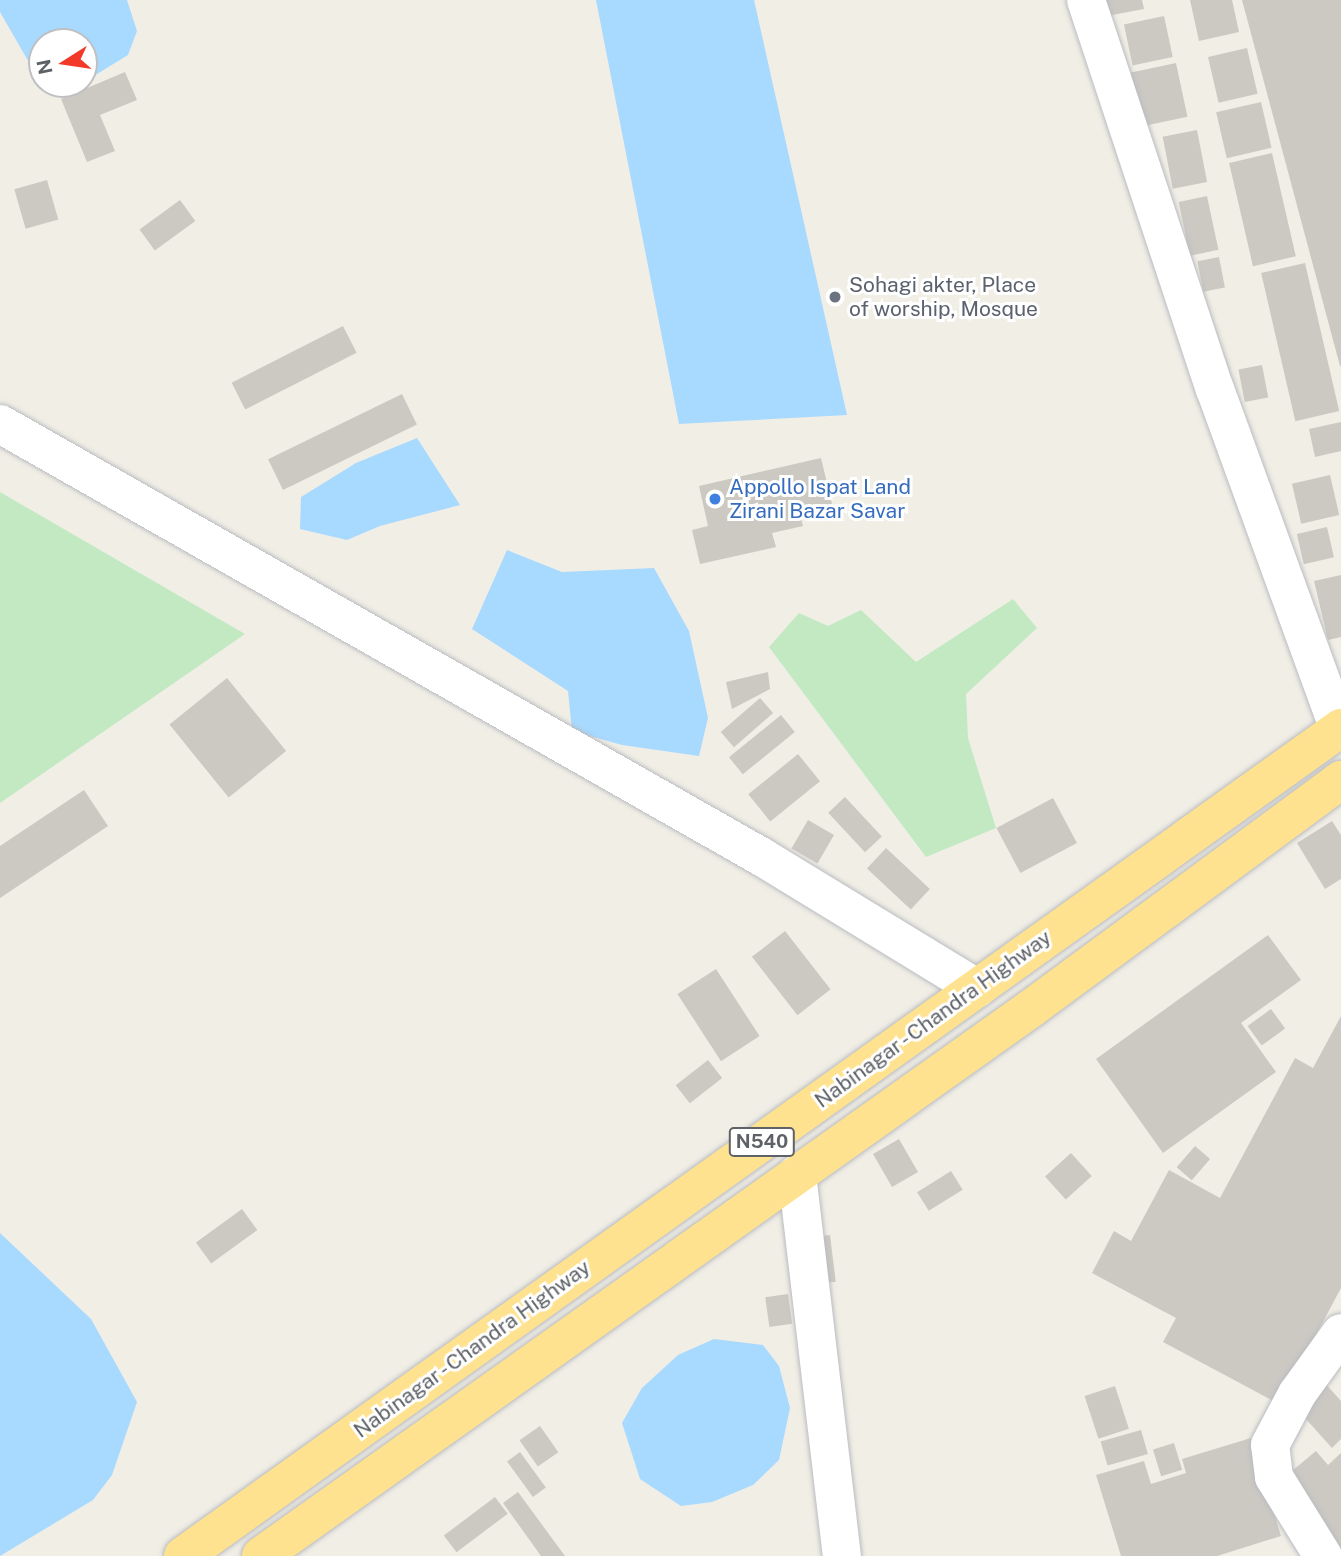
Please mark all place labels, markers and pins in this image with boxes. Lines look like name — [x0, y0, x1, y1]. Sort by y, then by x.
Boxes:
place label: Sohagi akter, Place of worship, Mosque — [849, 272, 1038, 322]
marker: Sohagi akter, Place of worship, Mosque — [827, 289, 843, 305]
place label: Appollo Ispat Land Zirani Bazar Savar — [729, 474, 911, 524]
marker: Appollo Ispat Land Zirani Bazar Savar — [707, 491, 723, 507]

